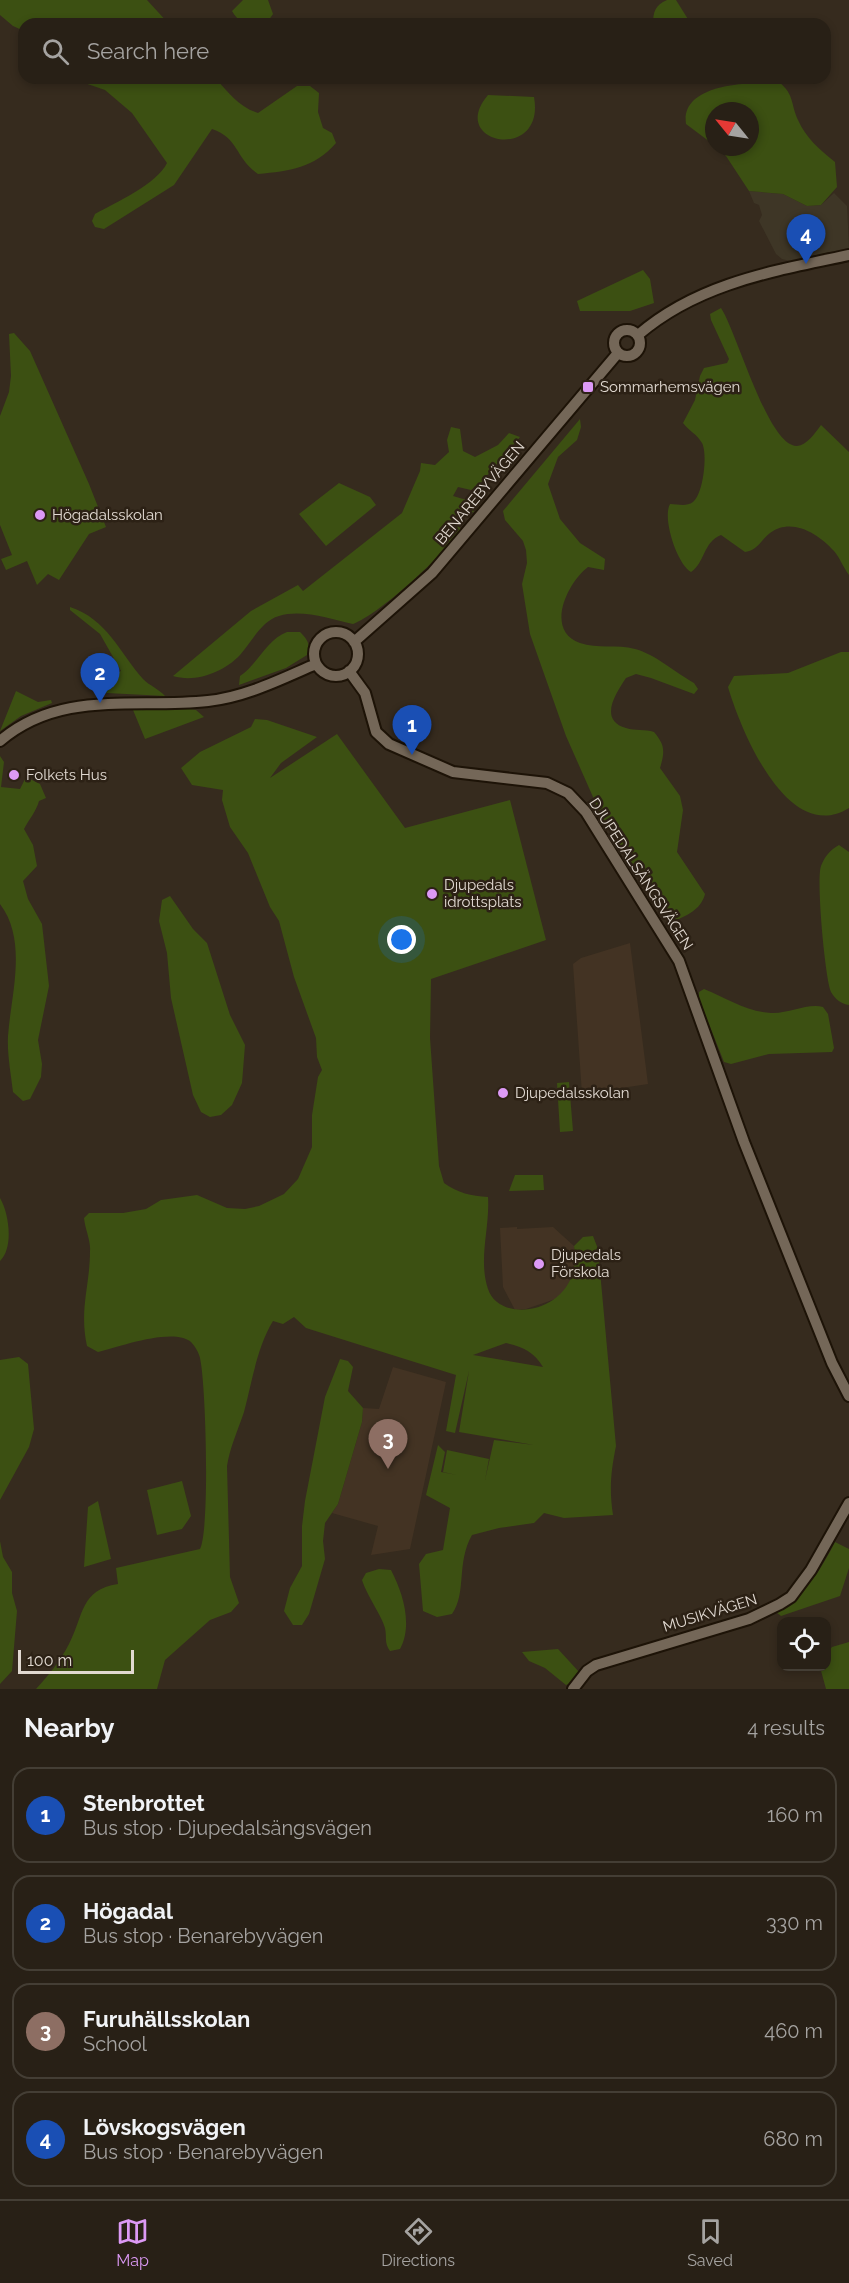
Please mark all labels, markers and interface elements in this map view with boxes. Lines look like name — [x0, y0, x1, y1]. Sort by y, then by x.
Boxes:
search box — [18, 18, 831, 84]
icon: search — [39, 35, 72, 68]
text: Search here — [87, 38, 209, 64]
north arrow — [705, 102, 759, 156]
pin: 4 — [786, 214, 826, 264]
place label: Sommarhemsvägen — [600, 378, 740, 396]
marker: Sommarhemsvägen — [581, 380, 595, 394]
street label: BENAREBYVÄGEN — [431, 437, 529, 548]
place label: Högadalsskolan — [52, 506, 163, 524]
marker: Högadalsskolan — [33, 508, 47, 522]
pin: 2 — [80, 654, 120, 703]
pin: 1 — [392, 706, 432, 755]
place label: Folkets Hus — [26, 766, 107, 784]
marker: Folkets Hus — [7, 768, 21, 782]
street label: DJUPEDALSÄNGSVÄGEN — [585, 794, 698, 953]
place label: Djupedals idrottsplats — [444, 876, 521, 911]
marker: Djupedals idrottsplats — [425, 887, 439, 901]
your location — [387, 925, 416, 954]
place label: Djupedalsskolan — [515, 1084, 630, 1102]
marker: Djupedalsskolan — [496, 1086, 510, 1100]
place label: Djupedals Förskola — [551, 1246, 621, 1281]
marker: Djupedals Förskola — [532, 1257, 546, 1271]
pin: 3 — [368, 1420, 408, 1469]
street label: MUSIKVÄGEN — [660, 1589, 759, 1636]
map controls — [777, 1617, 831, 1671]
button: locate — [777, 1617, 831, 1671]
scale bar — [18, 1647, 134, 1674]
text: 100 m — [27, 1651, 72, 1670]
text: Nearby — [24, 1713, 114, 1743]
text: 4 results — [747, 1716, 825, 1740]
text: Stenbrottet — [83, 1790, 205, 1816]
text: 1 — [41, 1803, 50, 1827]
text: 160 m — [767, 1803, 823, 1827]
text: Bus stop · Djupedalsängsvägen — [83, 1816, 372, 1840]
text: Högadal — [83, 1898, 173, 1924]
text: 2 — [40, 1911, 51, 1935]
text: 330 m — [766, 1911, 823, 1935]
text: Bus stop · Benarebyvägen — [83, 1924, 323, 1948]
text: Furuhällsskolan — [83, 2006, 250, 2032]
text: 3 — [40, 2019, 51, 2043]
text: 460 m — [764, 2019, 823, 2043]
text: School — [83, 2032, 147, 2056]
text: Lövskogsvägen — [83, 2114, 246, 2140]
text: 4 — [40, 2127, 51, 2151]
text: 680 m — [763, 2127, 823, 2151]
text: Bus stop · Benarebyvägen — [83, 2140, 323, 2164]
tab: Map — [116, 2215, 149, 2270]
tab: Directions — [381, 2215, 455, 2270]
tab: Saved — [687, 2215, 733, 2270]

